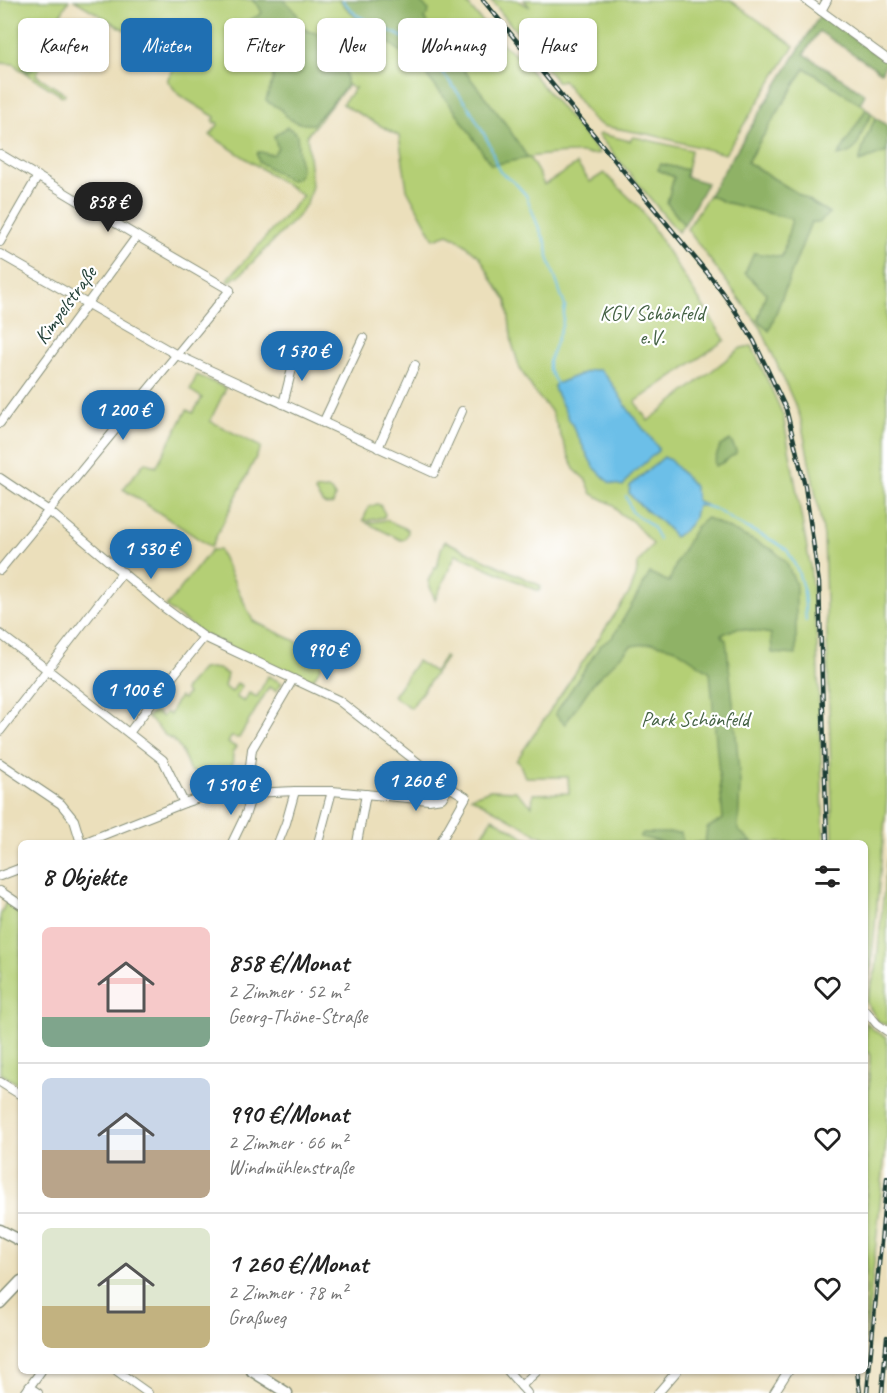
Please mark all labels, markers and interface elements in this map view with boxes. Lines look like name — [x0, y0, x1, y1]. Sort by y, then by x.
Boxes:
chip: Kaufen — [18, 18, 109, 72]
chip: Mieten — [121, 18, 212, 72]
chip: Filter — [224, 18, 305, 72]
chip: Neu — [317, 18, 386, 72]
chip: Wohnung — [398, 18, 507, 72]
chip: Haus — [519, 18, 597, 72]
pin: 858 € — [66, 182, 150, 233]
text: 858 € — [88, 189, 128, 214]
street label: Kimpelstraße — [28, 259, 103, 349]
park label: KGV Schönfeld e.V. — [600, 300, 708, 350]
pin: 1 570 € — [247, 331, 357, 382]
text: 1 570 € — [275, 338, 329, 363]
pin: 1 200 € — [68, 390, 178, 441]
text: 1 200 € — [96, 397, 150, 422]
pin: 1 530 € — [96, 529, 206, 580]
text: 1 530 € — [124, 536, 178, 561]
pin: 990 € — [285, 630, 369, 681]
text: 990 € — [307, 637, 347, 662]
pin: 1 100 € — [79, 670, 189, 721]
text: 1 100 € — [107, 677, 161, 702]
park label: Park Schönfeld — [641, 706, 753, 732]
pin: 1 260 € — [361, 761, 471, 812]
pin: 1 510 € — [176, 765, 286, 816]
text: 1 260 € — [388, 768, 444, 793]
text: 1 510 € — [204, 772, 258, 797]
text: 8 Objekte — [42, 860, 126, 893]
icon: filters — [811, 860, 844, 893]
text: 858 €/Monat — [228, 946, 349, 979]
icon: home — [90, 951, 162, 1023]
icon: heart — [811, 971, 844, 1004]
text: 2 Zimmer · 52 m² — [228, 979, 347, 1004]
text: Georg-Thöne-Straße — [228, 1004, 367, 1029]
text: 990 €/Monat — [228, 1097, 349, 1130]
icon: home — [90, 1102, 162, 1174]
icon: heart — [811, 1122, 844, 1155]
text: 2 Zimmer · 66 m² — [228, 1130, 347, 1155]
text: Windmühlenstraße — [228, 1155, 353, 1180]
text: 1 260 €/Monat — [228, 1247, 368, 1280]
icon: home — [90, 1252, 162, 1324]
icon: heart — [811, 1272, 844, 1305]
text: 2 Zimmer · 78 m² — [228, 1280, 347, 1305]
text: Graßweg — [228, 1305, 285, 1330]

